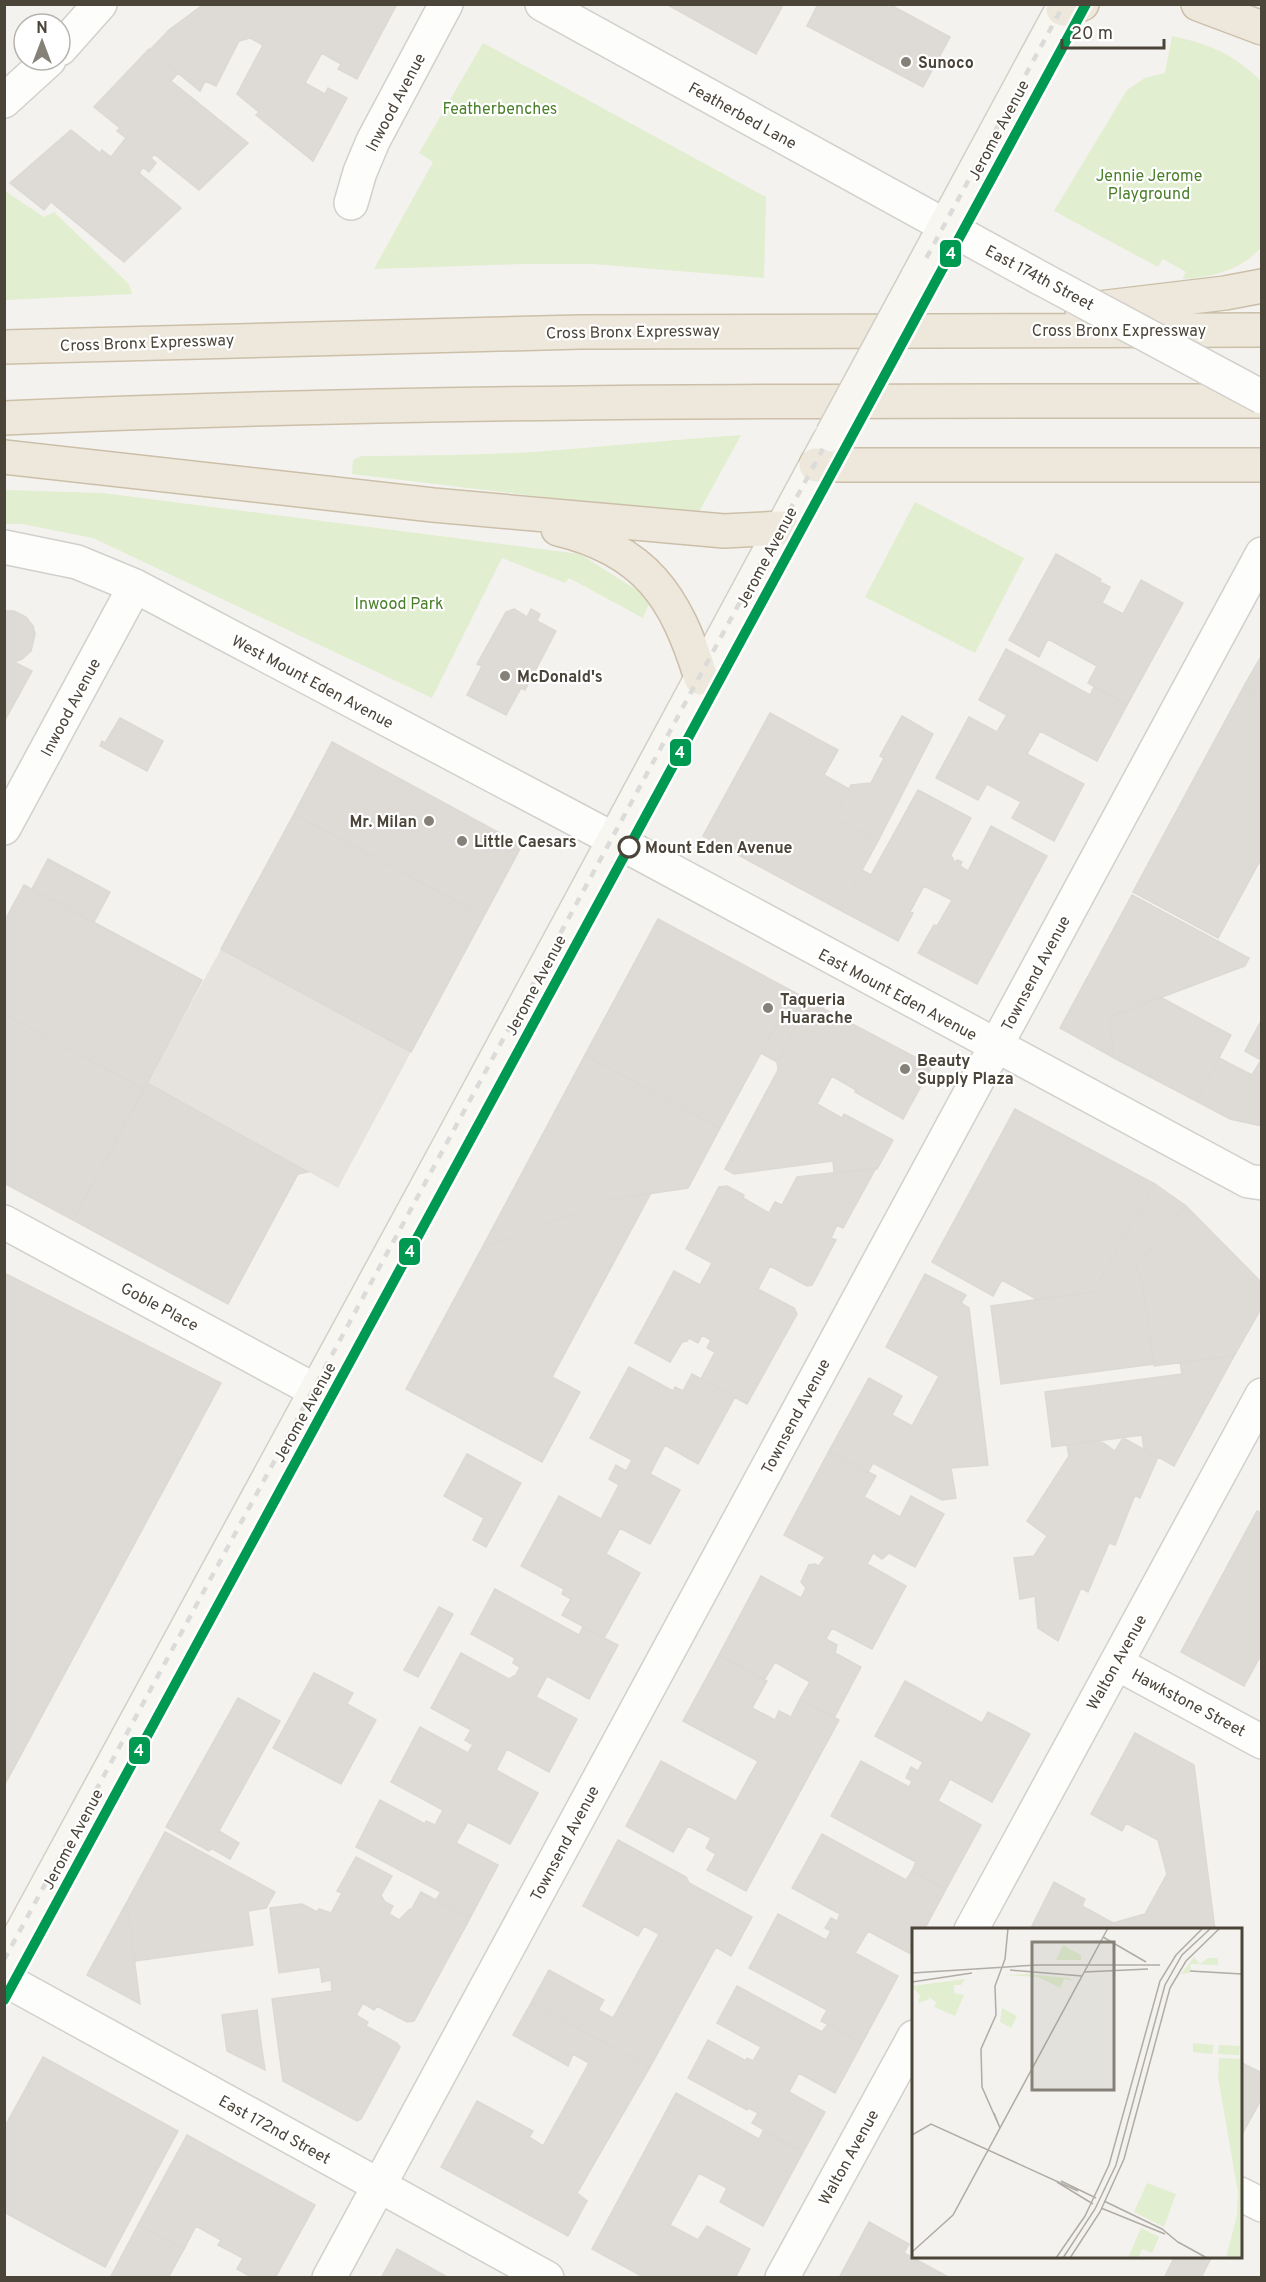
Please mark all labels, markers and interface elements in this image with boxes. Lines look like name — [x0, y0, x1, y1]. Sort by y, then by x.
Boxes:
north arrow — [12, 12, 72, 72]
scale bar — [1062, 12, 1164, 50]
text: N — [36, 19, 48, 39]
text: 20 m — [1071, 23, 1113, 46]
street label: Inwood Avenue — [362, 50, 431, 156]
place label: Sunoco — [918, 54, 974, 74]
marker: Sunoco — [899, 55, 913, 69]
street label: Jerome Avenue — [965, 77, 1035, 185]
street label: Featherbed Lane — [684, 79, 800, 155]
park label: Featherbenches — [443, 100, 557, 120]
park label: Jennie Jerome Playground — [1096, 167, 1202, 205]
line badge: 4 — [939, 239, 962, 268]
street label: East 174th Street — [981, 242, 1097, 316]
text: 4 — [946, 245, 956, 265]
street label: Cross Bronx Expressway — [546, 321, 720, 345]
street label: Cross Bronx Expressway — [1032, 322, 1206, 342]
street label: Cross Bronx Expressway — [60, 331, 235, 357]
street label: Jerome Avenue — [733, 504, 803, 612]
park label: Inwood Park — [355, 595, 443, 615]
street label: West Mount Eden Avenue — [228, 632, 397, 734]
street label: Inwood Avenue — [37, 655, 106, 761]
place label: McDonald's — [517, 668, 603, 688]
marker: McDonald's — [498, 669, 512, 683]
line badge: 4 — [669, 738, 692, 767]
text: 4 — [675, 744, 685, 764]
place label: Mr. Milan — [349, 813, 417, 833]
marker: Mr. Milan — [422, 814, 436, 828]
place label: Little Caesars — [474, 833, 577, 853]
marker: Little Caesars — [455, 834, 469, 848]
marker: Mount Eden Avenue — [618, 836, 640, 858]
place label: Mount Eden Avenue — [645, 839, 793, 859]
street label: Townsend Avenue — [998, 913, 1076, 1035]
street label: Jerome Avenue — [502, 932, 572, 1040]
street label: East Mount Eden Avenue — [814, 945, 980, 1046]
place label: Taqueria Huarache — [780, 991, 853, 1029]
marker: Taqueria Huarache — [761, 1001, 775, 1015]
place label: Beauty Supply Plaza — [917, 1052, 1014, 1090]
marker: Beauty Supply Plaza — [898, 1062, 912, 1076]
line badge: 4 — [398, 1237, 421, 1266]
text: 4 — [405, 1243, 415, 1263]
street label: Goble Place — [117, 1279, 201, 1337]
street label: Townsend Avenue — [758, 1356, 836, 1478]
street label: Jerome Avenue — [270, 1359, 341, 1466]
street label: Walton Avenue — [1083, 1612, 1152, 1714]
street label: Hawkstone Street — [1128, 1665, 1249, 1742]
line badge: 4 — [128, 1736, 151, 1765]
text: 4 — [134, 1742, 144, 1762]
street label: Townsend Avenue — [527, 1783, 605, 1905]
street label: Jerome Avenue — [39, 1786, 109, 1894]
inset map — [912, 1928, 1242, 2258]
street label: East 172nd Street — [215, 2092, 334, 2170]
street label: Walton Avenue — [815, 2107, 884, 2209]

